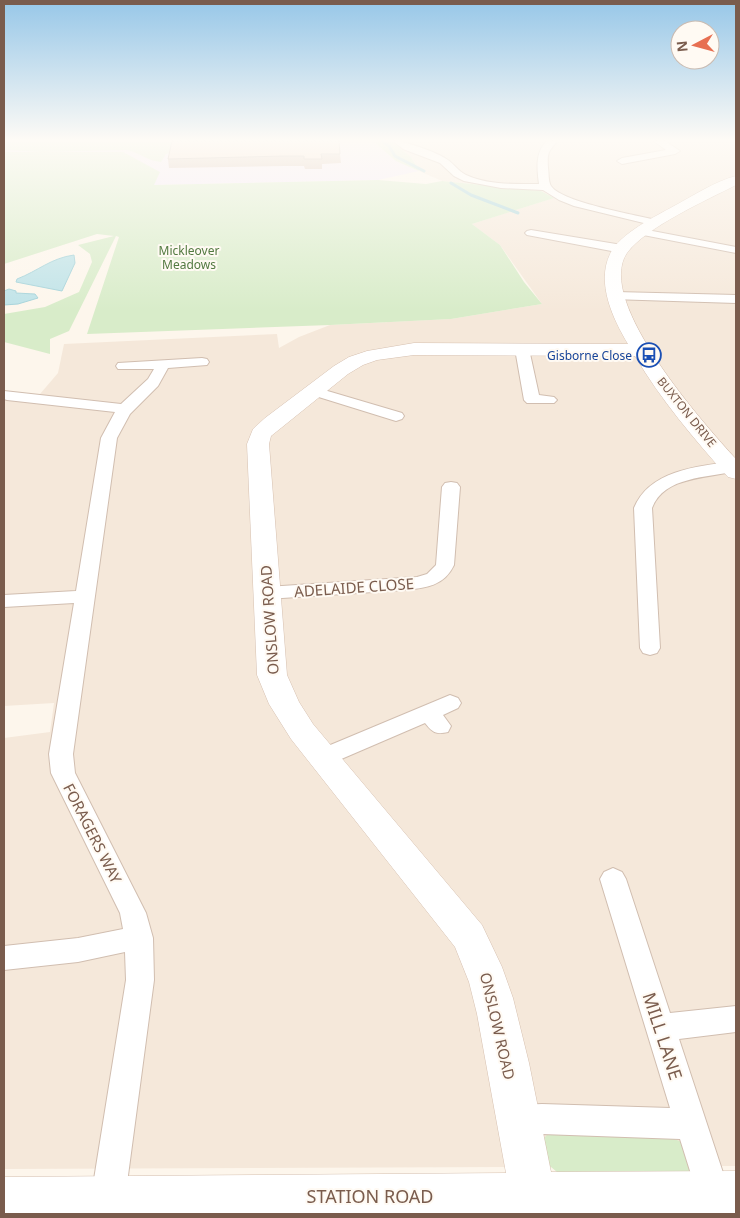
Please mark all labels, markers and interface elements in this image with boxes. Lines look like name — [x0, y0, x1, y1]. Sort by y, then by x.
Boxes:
north arrow — [670, 20, 720, 70]
text: N — [672, 40, 692, 53]
park label: Mickleover Meadows — [159, 242, 219, 273]
bus stop icon: Gisborne Close — [636, 342, 662, 368]
place label: Gisborne Close — [547, 347, 632, 364]
street label: BUXTON DRIVE — [653, 373, 721, 451]
street label: ONSLOW ROAD — [255, 565, 283, 675]
street label: ADELAIDE CLOSE — [293, 573, 415, 601]
street label: FORAGERS WAY — [59, 780, 127, 887]
street label: ONSLOW ROAD — [476, 970, 520, 1082]
street label: MILL LANE — [638, 989, 688, 1083]
street label: STATION ROAD — [307, 1184, 433, 1208]

